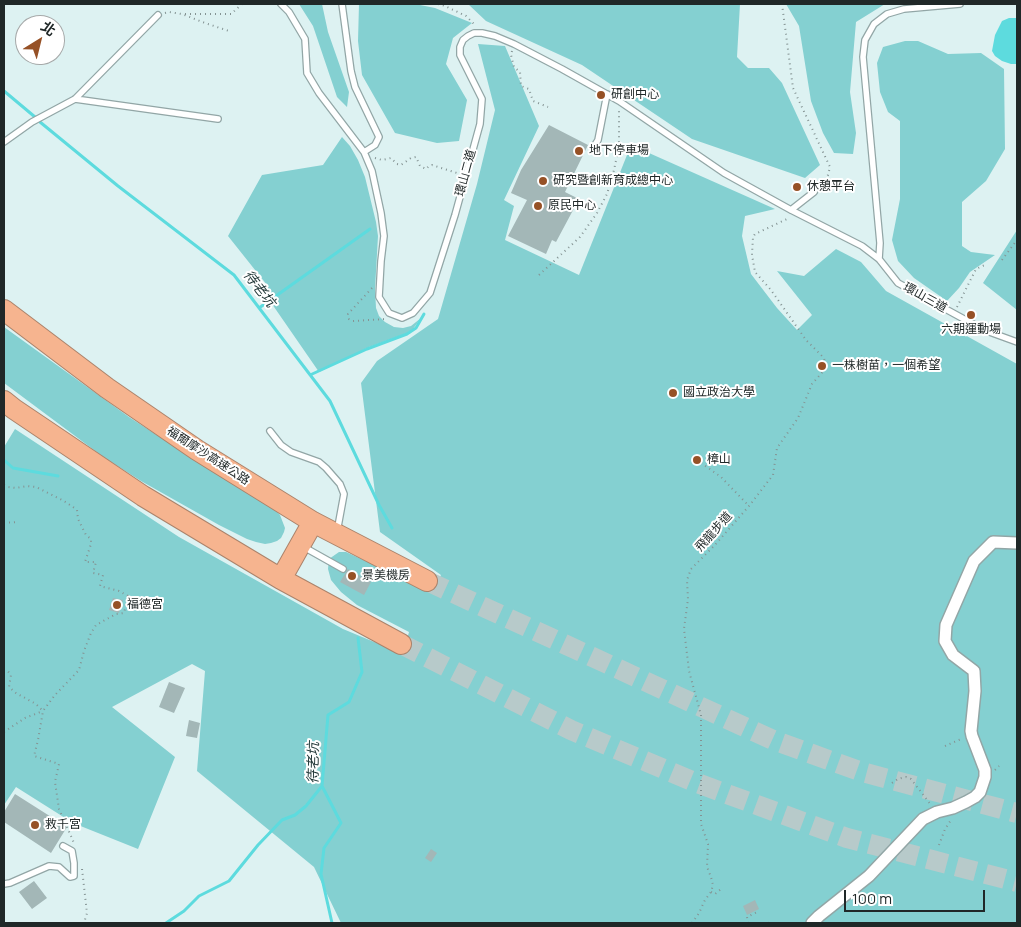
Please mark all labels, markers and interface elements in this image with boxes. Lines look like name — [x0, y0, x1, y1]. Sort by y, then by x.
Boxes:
north arrow — [15, 15, 65, 65]
text: 北 — [37, 16, 60, 40]
place label: 研創中心 — [611, 88, 659, 102]
marker: 研創中心 — [595, 89, 607, 101]
place label: 地下停車場 — [589, 144, 649, 158]
marker: 地下停車場 — [573, 145, 585, 157]
street label: 環山二道 — [453, 148, 479, 198]
place label: 研究暨創新育成總中心 — [553, 174, 673, 188]
marker: 研究暨創新育成總中心 — [537, 175, 549, 187]
place label: 休憩平台 — [807, 180, 855, 194]
marker: 休憩平台 — [791, 181, 803, 193]
place label: 原民中心 — [548, 199, 596, 213]
marker: 原民中心 — [532, 200, 544, 212]
water label: 待老坑 — [239, 267, 279, 311]
street label: 環山三道 — [901, 280, 949, 316]
marker: 六期運動場 — [965, 309, 977, 321]
place label: 六期運動場 — [941, 323, 1001, 337]
place label: 一株樹苗，一個希望 — [832, 359, 940, 373]
marker: 一株樹苗，一個希望 — [816, 360, 828, 372]
place label: 國立政治大學 — [683, 386, 755, 400]
marker: 國立政治大學 — [667, 387, 679, 399]
street label: 福爾摩沙高速公路 — [164, 424, 252, 488]
place label: 樟山 — [707, 453, 731, 467]
marker: 樟山 — [691, 454, 703, 466]
street label: 飛龍步道 — [693, 509, 735, 555]
place label: 景美機房 — [362, 569, 410, 583]
marker: 景美機房 — [346, 570, 358, 582]
place label: 福德宮 — [127, 598, 163, 612]
marker: 福德宮 — [111, 599, 123, 611]
water label: 待老坑 — [305, 742, 323, 784]
place label: 救千宮 — [45, 818, 81, 832]
marker: 救千宮 — [29, 819, 41, 831]
scale bar — [846, 880, 987, 912]
text: 100 m — [852, 888, 892, 909]

